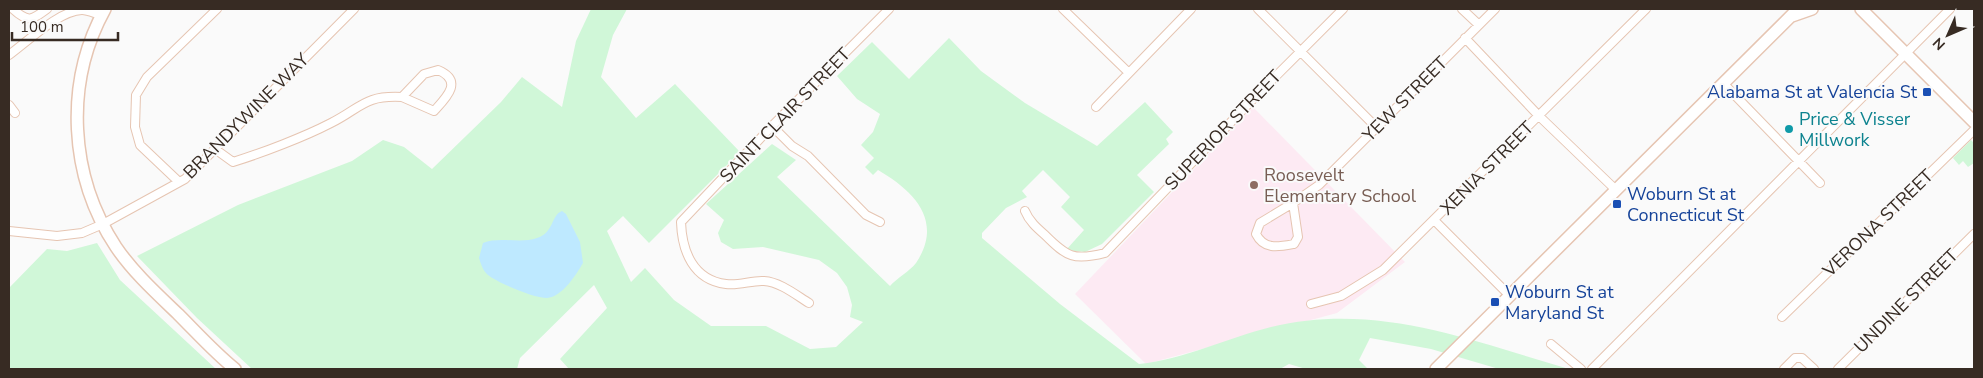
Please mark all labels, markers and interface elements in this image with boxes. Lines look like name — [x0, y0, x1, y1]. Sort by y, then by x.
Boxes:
scale bar — [12, 10, 119, 42]
north arrow — [1923, 10, 1973, 60]
text: 100 m — [20, 17, 64, 37]
text: N — [1929, 33, 1950, 54]
street label: SAINT CLAIR STREET — [714, 42, 856, 188]
street label: BRANDYWINE WAY — [178, 48, 314, 184]
street label: YEW STREET — [1357, 51, 1453, 147]
street label: SUPERIOR STREET — [1159, 65, 1287, 195]
place label: Alabama St at Valencia St — [1707, 80, 1918, 104]
marker: Alabama St at Valencia St — [1921, 86, 1933, 98]
place label: Price & Visser Millwork — [1799, 107, 1911, 152]
street label: XENIA STREET — [1435, 116, 1539, 220]
marker: Price & Visser Millwork — [1783, 123, 1795, 135]
place label: Roosevelt Elementary School — [1264, 163, 1417, 208]
street label: VERONA STREET — [1817, 164, 1939, 283]
marker: Roosevelt Elementary School — [1248, 179, 1260, 191]
place label: Woburn St at Connecticut St — [1627, 182, 1745, 227]
marker: Woburn St at Connecticut St — [1611, 198, 1623, 210]
street label: UNDINE STREET — [1849, 244, 1963, 358]
place label: Woburn St at Maryland St — [1505, 280, 1614, 325]
marker: Woburn St at Maryland St — [1489, 296, 1501, 308]

